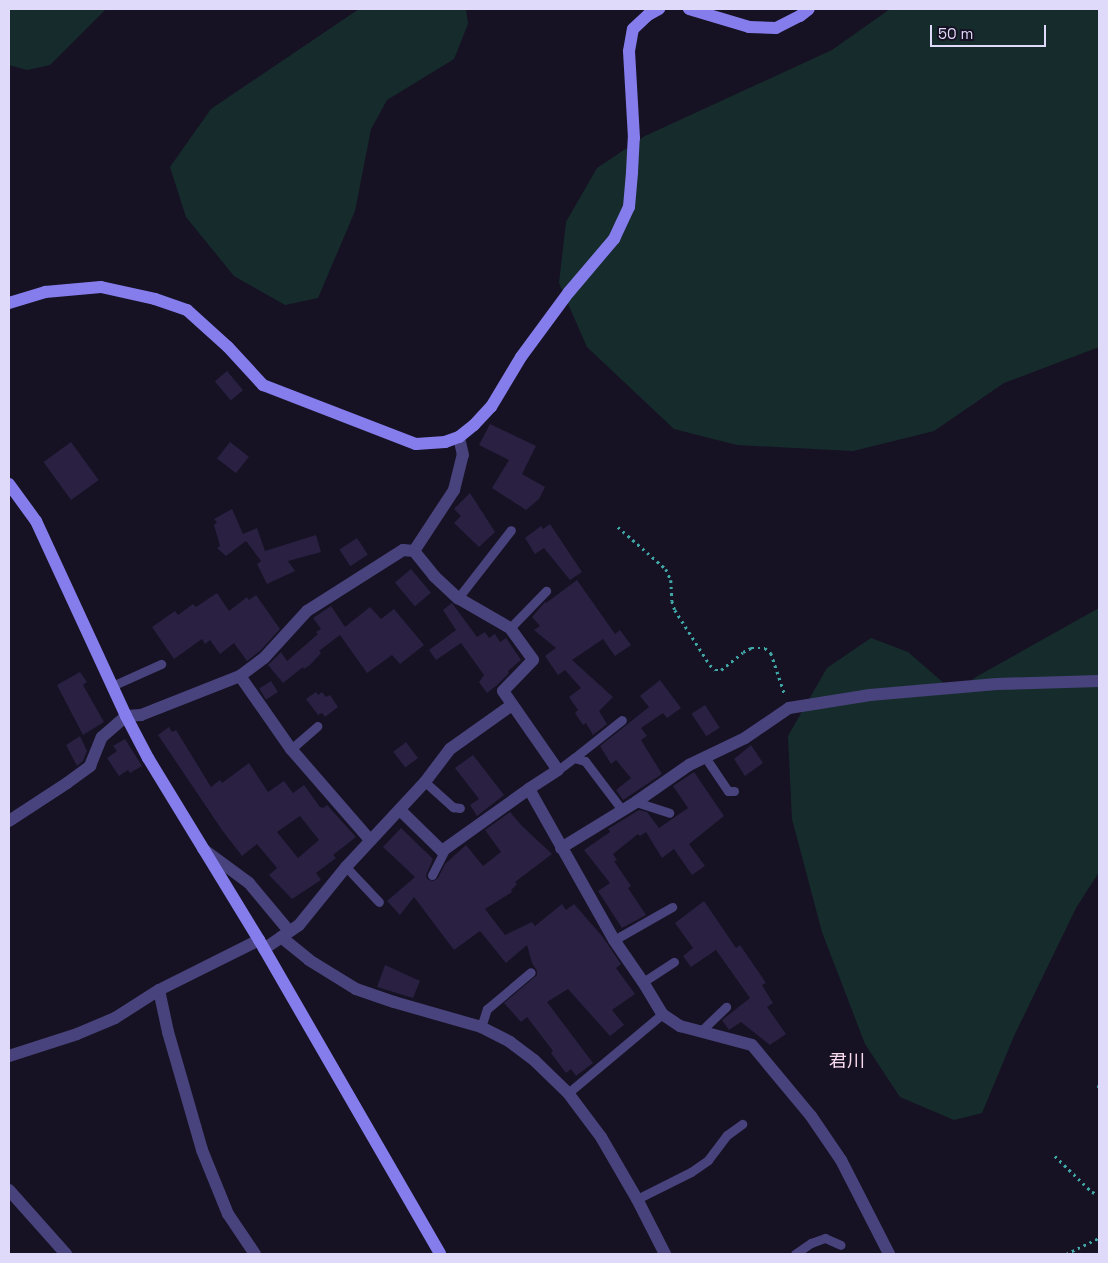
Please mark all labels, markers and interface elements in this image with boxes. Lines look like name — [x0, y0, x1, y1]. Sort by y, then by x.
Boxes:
scale bar — [933, 15, 1049, 47]
text: 50 m — [938, 24, 973, 43]
district label: 君川 — [829, 1050, 865, 1072]

